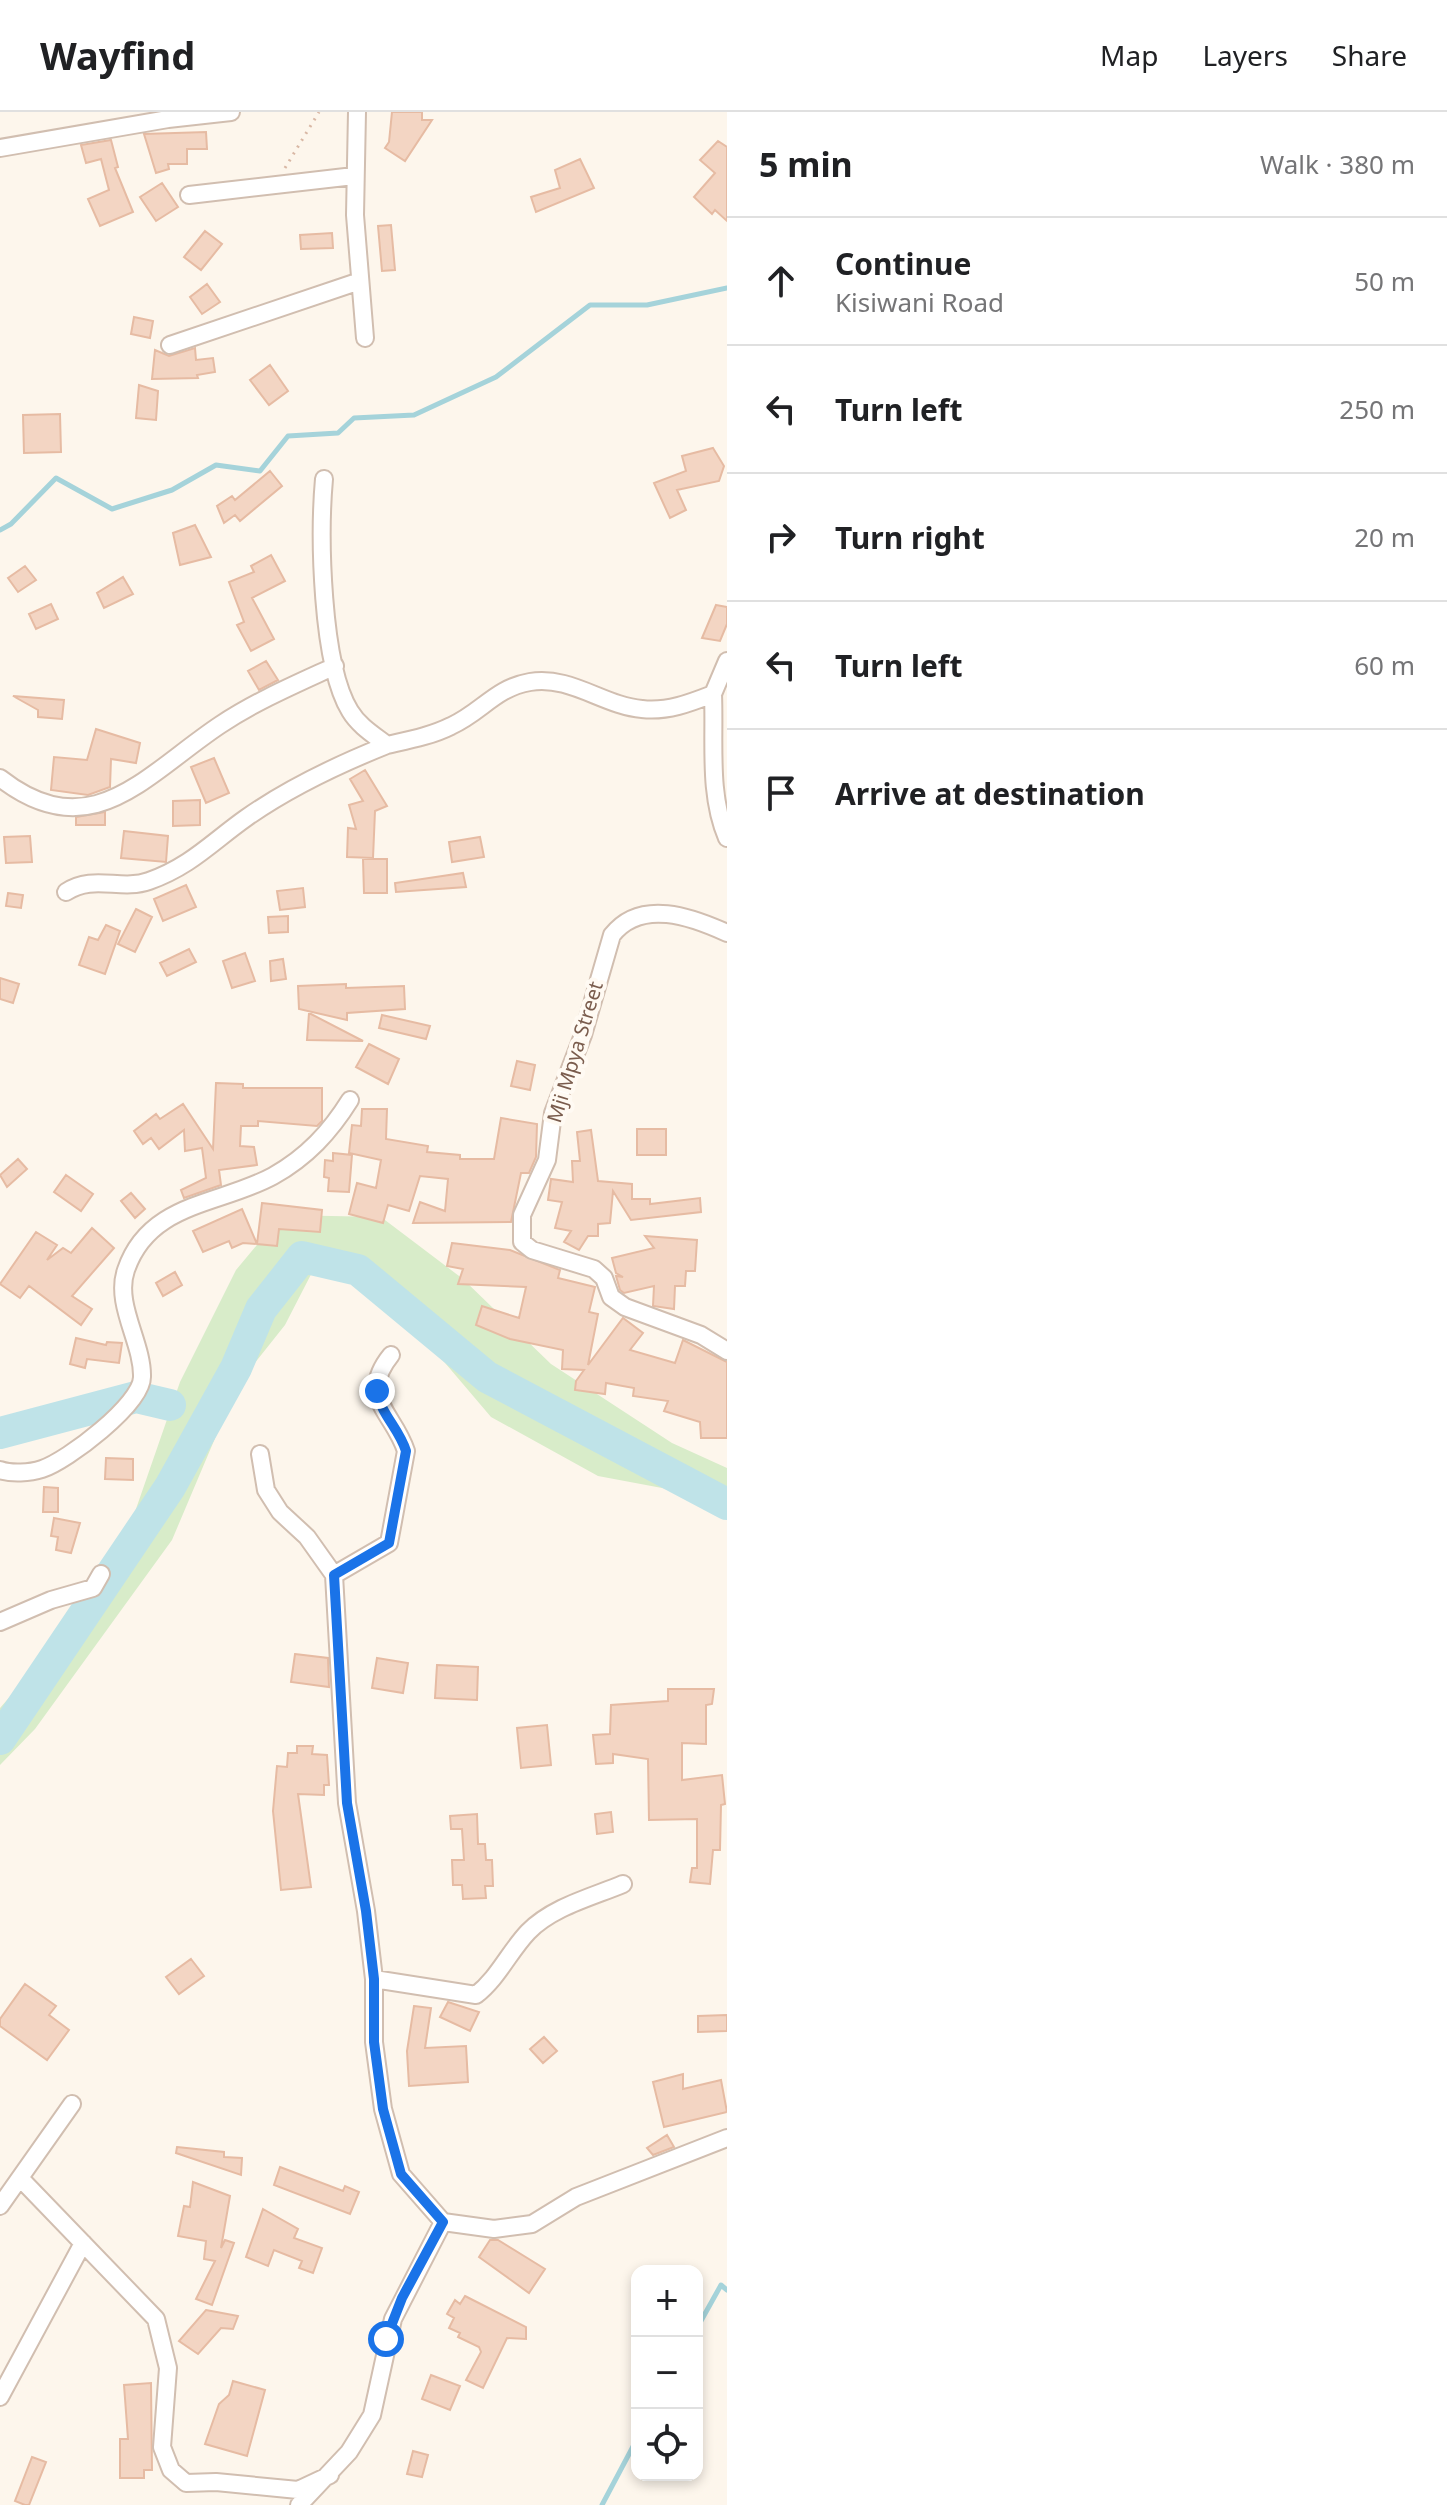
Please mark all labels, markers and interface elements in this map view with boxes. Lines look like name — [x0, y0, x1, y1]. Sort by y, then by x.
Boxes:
text: Wayfind — [40, 29, 195, 81]
text: Map — [1100, 36, 1158, 74]
text: Layers — [1202, 36, 1288, 74]
text: Share — [1332, 36, 1407, 74]
text: 5 min — [759, 141, 853, 187]
text: Walk · 380 m — [1260, 146, 1415, 182]
text: Continue — [835, 243, 971, 284]
icon: ahead — [759, 259, 803, 303]
text: 50 m — [1354, 263, 1415, 299]
text: Kisiwani Road — [835, 284, 1004, 320]
icon: left — [759, 387, 803, 431]
text: Turn left — [835, 389, 963, 430]
text: 250 m — [1339, 391, 1415, 427]
icon: right — [759, 515, 803, 559]
text: Turn right — [835, 517, 985, 558]
text: 20 m — [1354, 519, 1415, 555]
icon: left — [759, 643, 803, 687]
text: Turn left — [835, 645, 963, 686]
text: 60 m — [1354, 647, 1415, 683]
icon: arrive — [759, 771, 803, 815]
text: Arrive at destination — [835, 773, 1145, 814]
street label: Mji Mpya Street — [540, 978, 609, 1126]
route end — [359, 1373, 395, 1409]
map controls — [631, 2265, 703, 2481]
button: + — [631, 2265, 703, 2337]
route start — [368, 2321, 404, 2357]
button: − — [631, 2337, 703, 2409]
button: locate — [631, 2409, 703, 2481]

